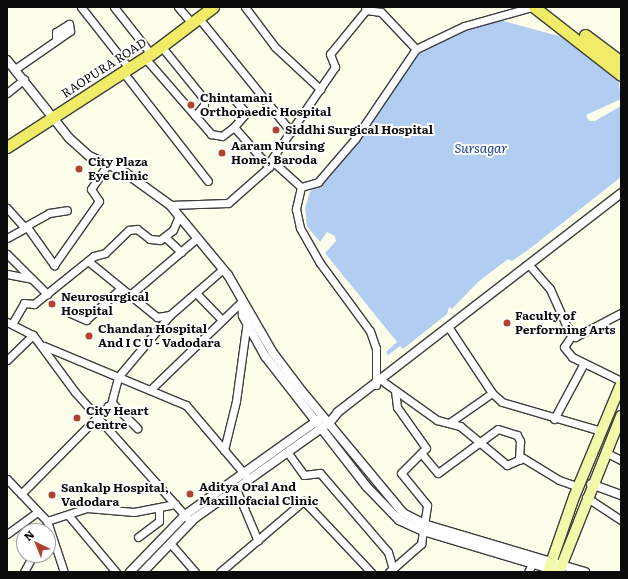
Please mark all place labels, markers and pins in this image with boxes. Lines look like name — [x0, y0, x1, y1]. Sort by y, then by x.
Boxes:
place label: Chintamani Orthopaedic Hospital — [200, 91, 331, 119]
marker: Chintamani Orthopaedic Hospital — [185, 99, 197, 111]
place label: Siddhi Surgical Hospital — [285, 123, 433, 137]
marker: Siddhi Surgical Hospital — [270, 124, 282, 136]
place label: Aaram Nursing Home, Baroda — [231, 139, 325, 167]
marker: Aaram Nursing Home, Baroda — [216, 147, 228, 159]
place label: City Plaza Eye Clinic — [88, 155, 148, 183]
marker: City Plaza Eye Clinic — [73, 163, 85, 175]
place label: Neurosurgical Hospital — [61, 290, 149, 318]
marker: Neurosurgical Hospital — [46, 298, 58, 310]
place label: Faculty of Performing Arts — [515, 309, 616, 337]
marker: Faculty of Performing Arts — [502, 318, 512, 328]
place label: Chandan Hospital And I C U - Vadodara — [98, 322, 221, 350]
marker: Chandan Hospital And I C U - Vadodara — [83, 330, 95, 342]
place label: City Heart Centre — [86, 404, 149, 432]
marker: City Heart Centre — [71, 412, 83, 424]
place label: Aditya Oral And Maxillofacial Clinic — [199, 480, 318, 508]
place label: Sankalp Hospital, Vadodara — [61, 481, 169, 509]
marker: Aditya Oral And Maxillofacial Clinic — [184, 488, 196, 500]
marker: Sankalp Hospital, Vadodara — [46, 489, 58, 501]

